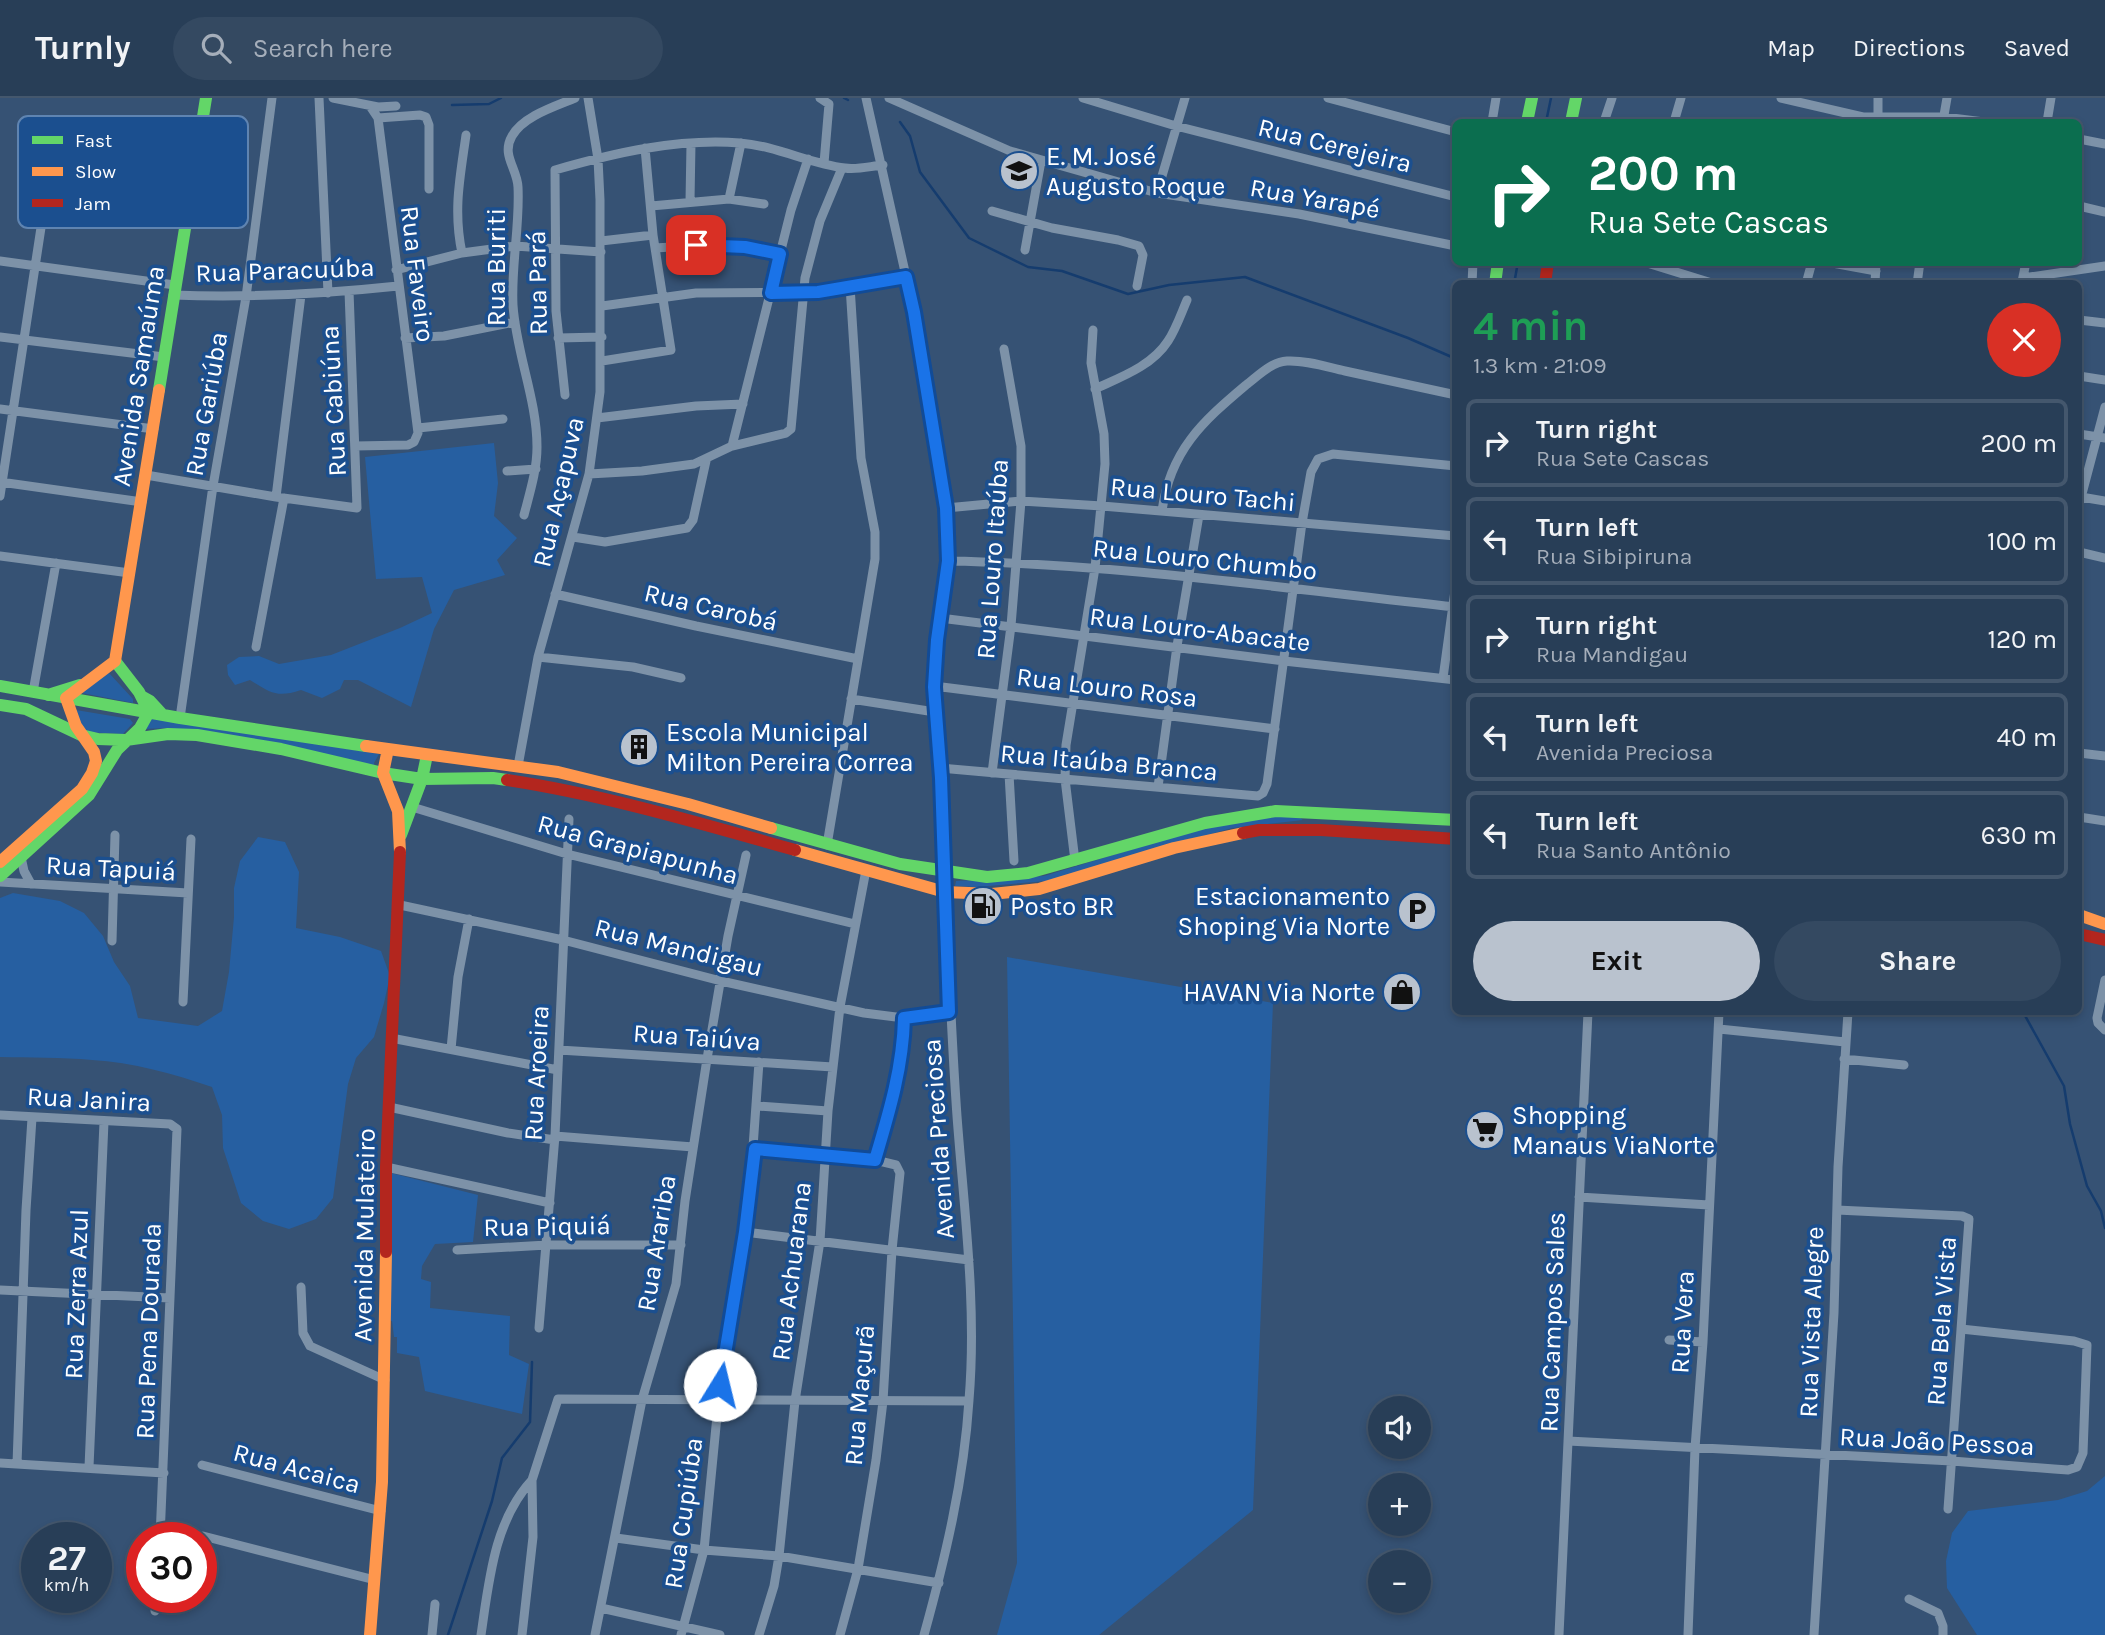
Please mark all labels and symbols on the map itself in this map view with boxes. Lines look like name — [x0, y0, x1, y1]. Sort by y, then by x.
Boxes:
street label: Rua Cerejeira — [1255, 111, 1415, 180]
legend — [18, 116, 248, 228]
text: Fast — [75, 130, 112, 152]
place label: E. M. José Augusto Roque — [1046, 141, 1225, 202]
school or university icon: E. M. José Augusto Roque — [998, 150, 1040, 192]
text: Slow — [75, 161, 116, 183]
street label: Rua Yarapé — [1248, 172, 1382, 225]
text: Jam — [75, 193, 111, 215]
street label: Rua Faveiro — [394, 204, 441, 344]
street label: Rua Buriti — [481, 208, 512, 326]
pin — [666, 215, 726, 275]
street label: Rua Pará — [521, 230, 554, 336]
street label: Rua Paracuúba — [195, 252, 375, 289]
street label: Avenida Samaúma — [106, 263, 171, 489]
street label: Rua Cabiúna — [314, 325, 353, 477]
street label: Rua Gariúba — [179, 330, 234, 479]
street label: Rua Açapuva — [526, 414, 591, 570]
street label: Rua Louro Itaúba — [970, 458, 1015, 660]
street label: Rua Louro Tachi — [1109, 471, 1297, 518]
street label: Rua Louro Chumbo — [1091, 532, 1319, 587]
street label: Rua Carobá — [641, 577, 781, 638]
street label: Rua Louro-Abacate — [1088, 601, 1312, 658]
street label: Rua Louro Rosa — [1015, 661, 1199, 714]
place label: Escola Municipal Milton Pereira Correa — [666, 717, 914, 778]
building icon: Escola Municipal Milton Pereira Correa — [618, 726, 660, 768]
street label: Rua Itaúba Branca — [999, 738, 1219, 787]
street label: Rua Grapiapunha — [534, 808, 742, 891]
street label: Rua Tapuiá — [45, 850, 177, 887]
place label: Estacionamento Shoping Via Norte — [1178, 881, 1390, 942]
fuel station icon: Posto BR — [962, 885, 1004, 927]
parking icon: Estacionamento Shoping Via Norte — [1396, 890, 1438, 932]
place label: Posto BR — [1010, 891, 1115, 922]
street label: Rua Mandigau — [592, 912, 766, 983]
shop icon: HAVAN Via Norte — [1381, 971, 1423, 1013]
place label: HAVAN Via Norte — [1183, 977, 1375, 1008]
street label: Rua Aroeira — [517, 1005, 556, 1142]
street label: Rua Taiúva — [632, 1018, 762, 1057]
street label: Avenida Preciosa — [916, 1038, 961, 1240]
street label: Rua Janira — [26, 1081, 152, 1118]
place label: Shopping Manaus ViaNorte — [1512, 1100, 1715, 1161]
supermarket icon: Shopping Manaus ViaNorte — [1464, 1109, 1506, 1151]
street label: Avenida Mulateiro — [347, 1128, 382, 1342]
street label: Rua Arariba — [630, 1173, 683, 1313]
street label: Rua Achuarana — [765, 1180, 818, 1362]
street label: Rua Zerra Azul — [58, 1208, 95, 1380]
street label: Rua Piquiá — [483, 1210, 611, 1243]
street label: Rua Campos Sales — [1533, 1211, 1572, 1433]
street label: Rua Pena Dourada — [129, 1222, 168, 1440]
street label: Rua Vista Alegre — [1793, 1226, 1830, 1418]
street label: Rua Bela Vista — [1920, 1235, 1963, 1407]
street label: Rua Vera — [1664, 1270, 1701, 1374]
street label: Rua Maçurã — [838, 1323, 881, 1467]
position arrow — [683, 1348, 757, 1422]
street label: Rua João Pessoa — [1839, 1421, 2035, 1462]
street label: Rua Cupiúba — [658, 1436, 709, 1591]
street label: Rua Acaica — [230, 1437, 364, 1500]
speed limit sign: 30 — [126, 1522, 217, 1613]

